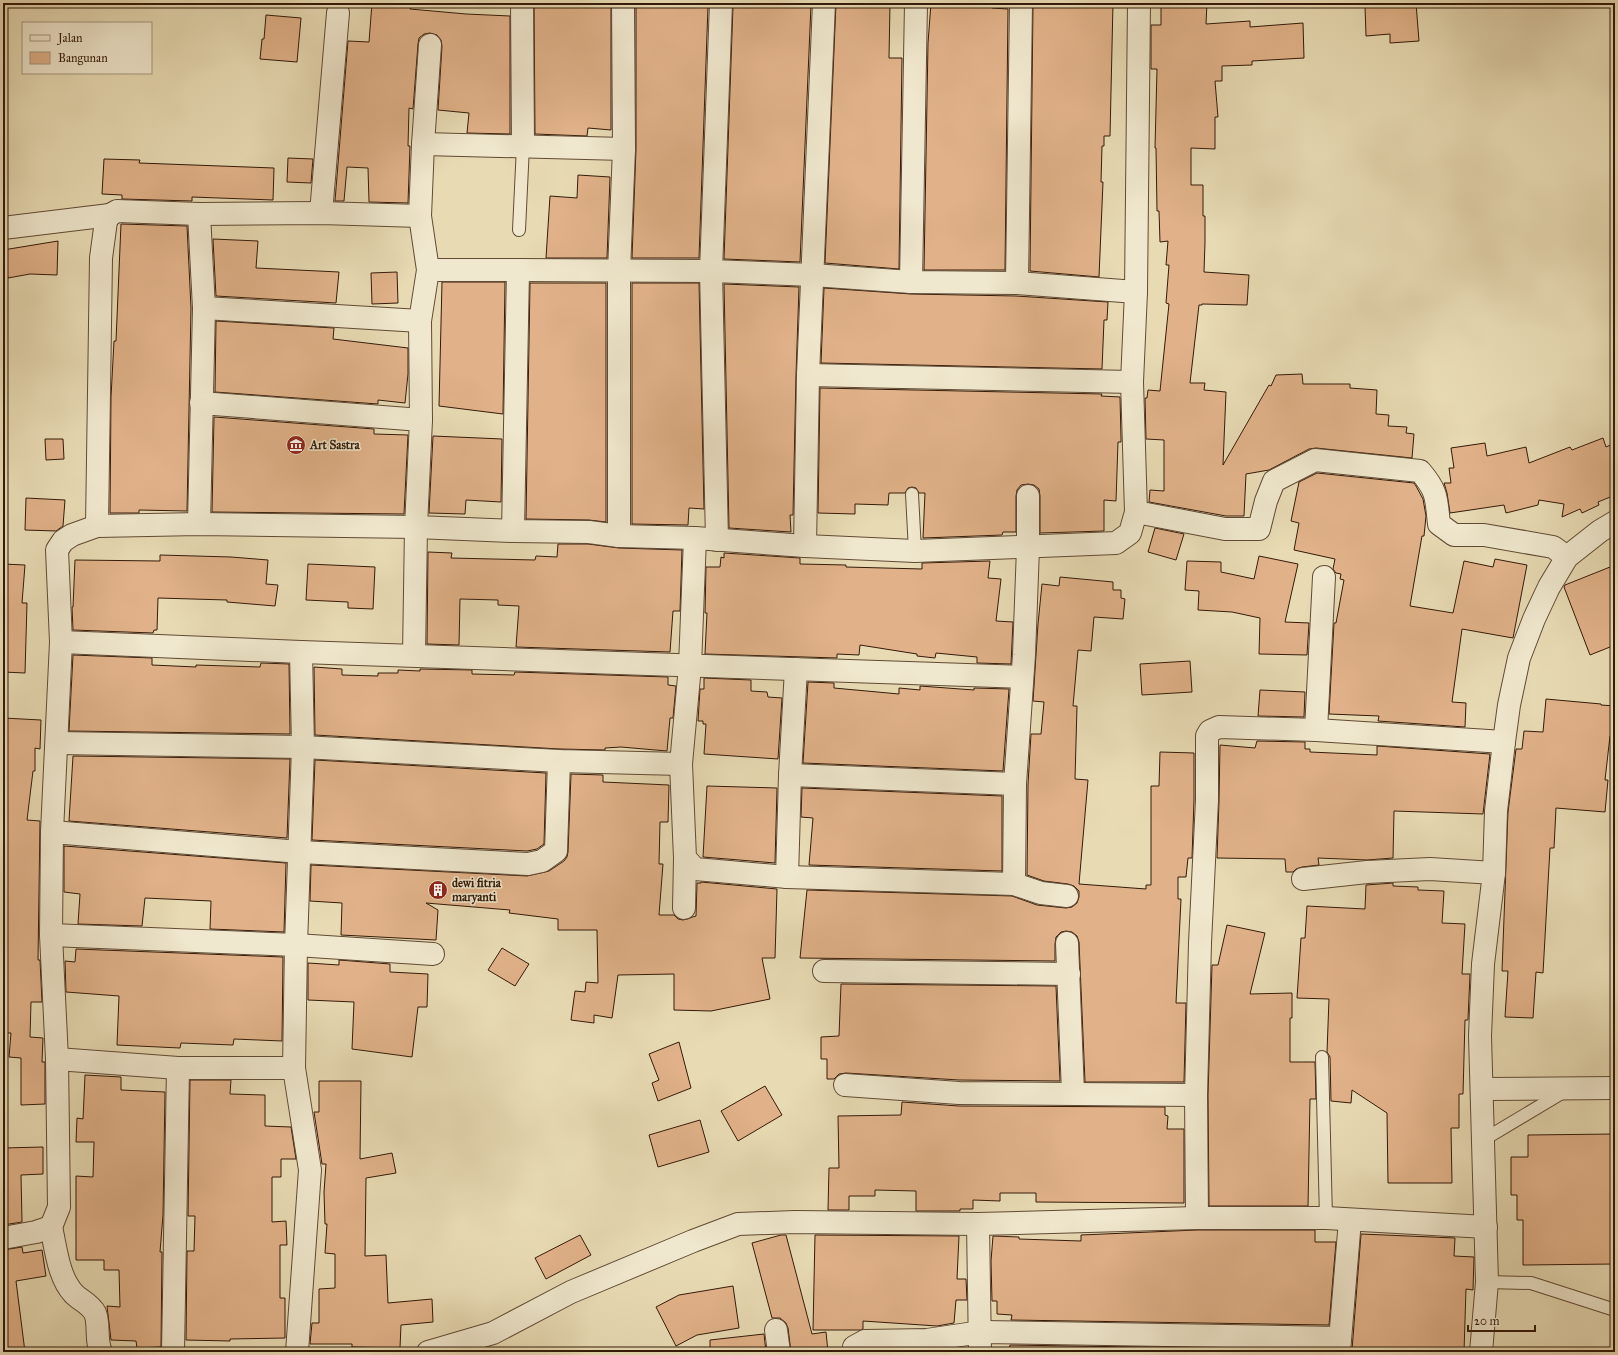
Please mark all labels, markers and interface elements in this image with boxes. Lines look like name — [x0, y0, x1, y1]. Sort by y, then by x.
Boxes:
legend — [22, 22, 152, 74]
text: Jalan — [56, 31, 83, 46]
text: Bangunan — [58, 51, 108, 66]
museum icon: Art Sastra — [285, 434, 307, 456]
place label: Art Sastra — [309, 438, 361, 452]
place label: dewi fitria maryanti — [451, 876, 502, 905]
building icon: dewi fitria maryanti — [427, 879, 449, 901]
scale bar — [1468, 1307, 1535, 1333]
text: 20 m — [1474, 1314, 1500, 1328]

